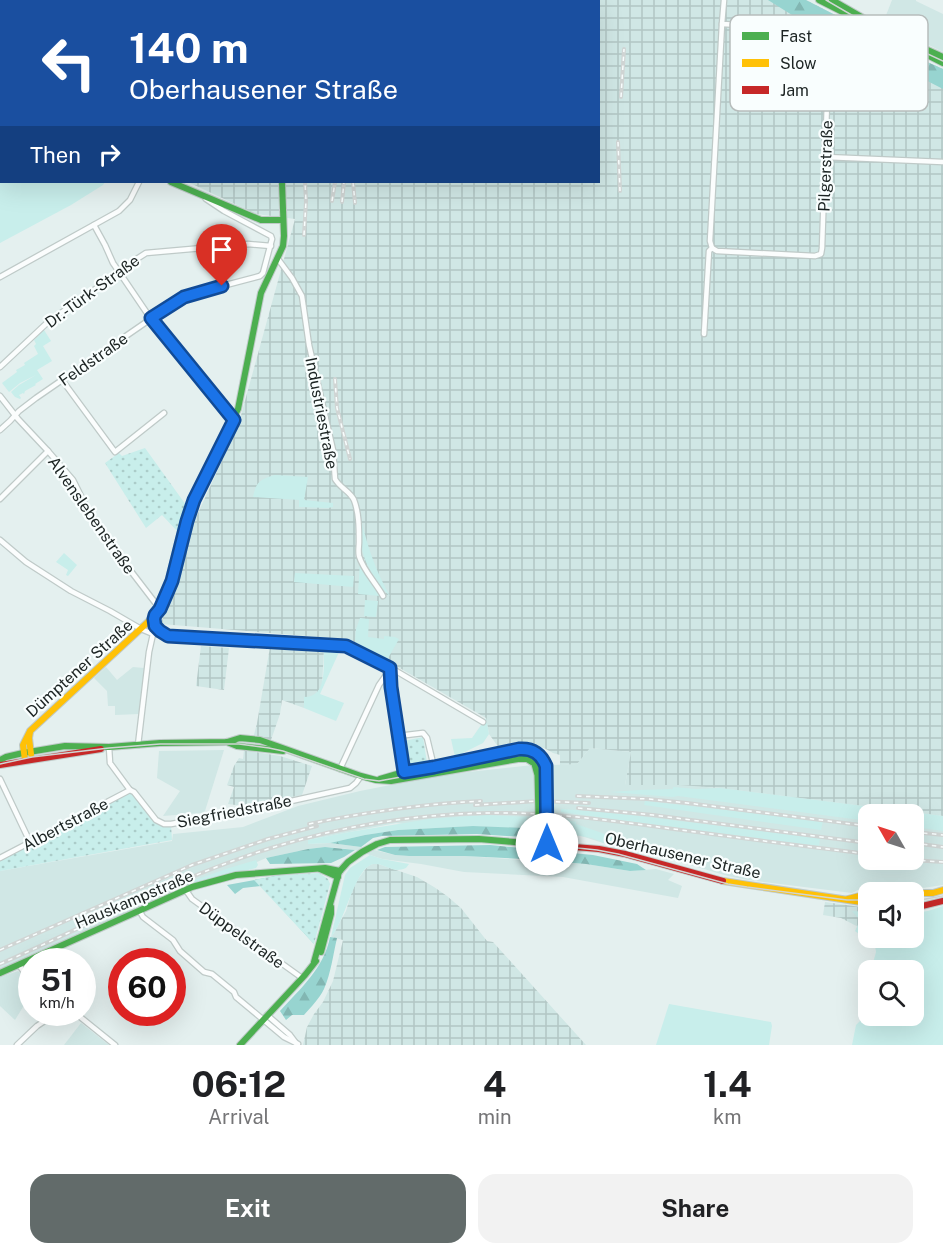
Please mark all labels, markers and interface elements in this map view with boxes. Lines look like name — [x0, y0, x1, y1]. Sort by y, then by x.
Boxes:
legend — [730, 15, 928, 111]
text: 140 m — [129, 23, 249, 72]
icon: left — [30, 24, 108, 102]
text: Fast — [780, 27, 812, 46]
text: Slow — [780, 54, 817, 73]
text: Oberhausener Straße — [129, 73, 398, 105]
text: Jam — [780, 81, 809, 100]
street label: Pilgerstraße — [814, 120, 837, 212]
icon: right — [93, 138, 126, 171]
text: Then — [30, 142, 81, 168]
pin — [196, 224, 247, 286]
icon: arrive — [205, 233, 238, 266]
street label: Dr.-Türk-Straße — [41, 251, 143, 332]
street label: Feldstraße — [55, 329, 131, 390]
street label: Industriestraße — [301, 356, 342, 471]
street label: Alvenslebenstraße — [44, 453, 139, 578]
street label: Dümptener Straße — [22, 615, 137, 721]
street label: Siegfriedstraße — [175, 791, 293, 832]
street label: Albertstraße — [19, 794, 111, 855]
north arrow — [858, 804, 924, 870]
map controls — [858, 804, 924, 1026]
position arrow — [515, 812, 579, 876]
street label: Oberhausener Straße — [603, 828, 763, 883]
street label: Hauskampstraße — [72, 866, 196, 933]
button: sound — [858, 882, 924, 948]
street label: Düppelstraße — [195, 898, 288, 973]
speed limit sign: 60 — [108, 948, 186, 1026]
button: search — [858, 960, 924, 1026]
text: 51 — [40, 962, 74, 998]
text: km/h — [39, 994, 75, 1011]
text: 06:12 — [191, 1063, 286, 1105]
text: 4 — [483, 1063, 506, 1105]
text: 1.4 — [703, 1063, 752, 1105]
text: Arrival — [208, 1105, 270, 1129]
text: min — [478, 1105, 512, 1129]
text: km — [713, 1105, 742, 1129]
button: Exit — [30, 1174, 466, 1243]
button: Share — [478, 1174, 913, 1243]

